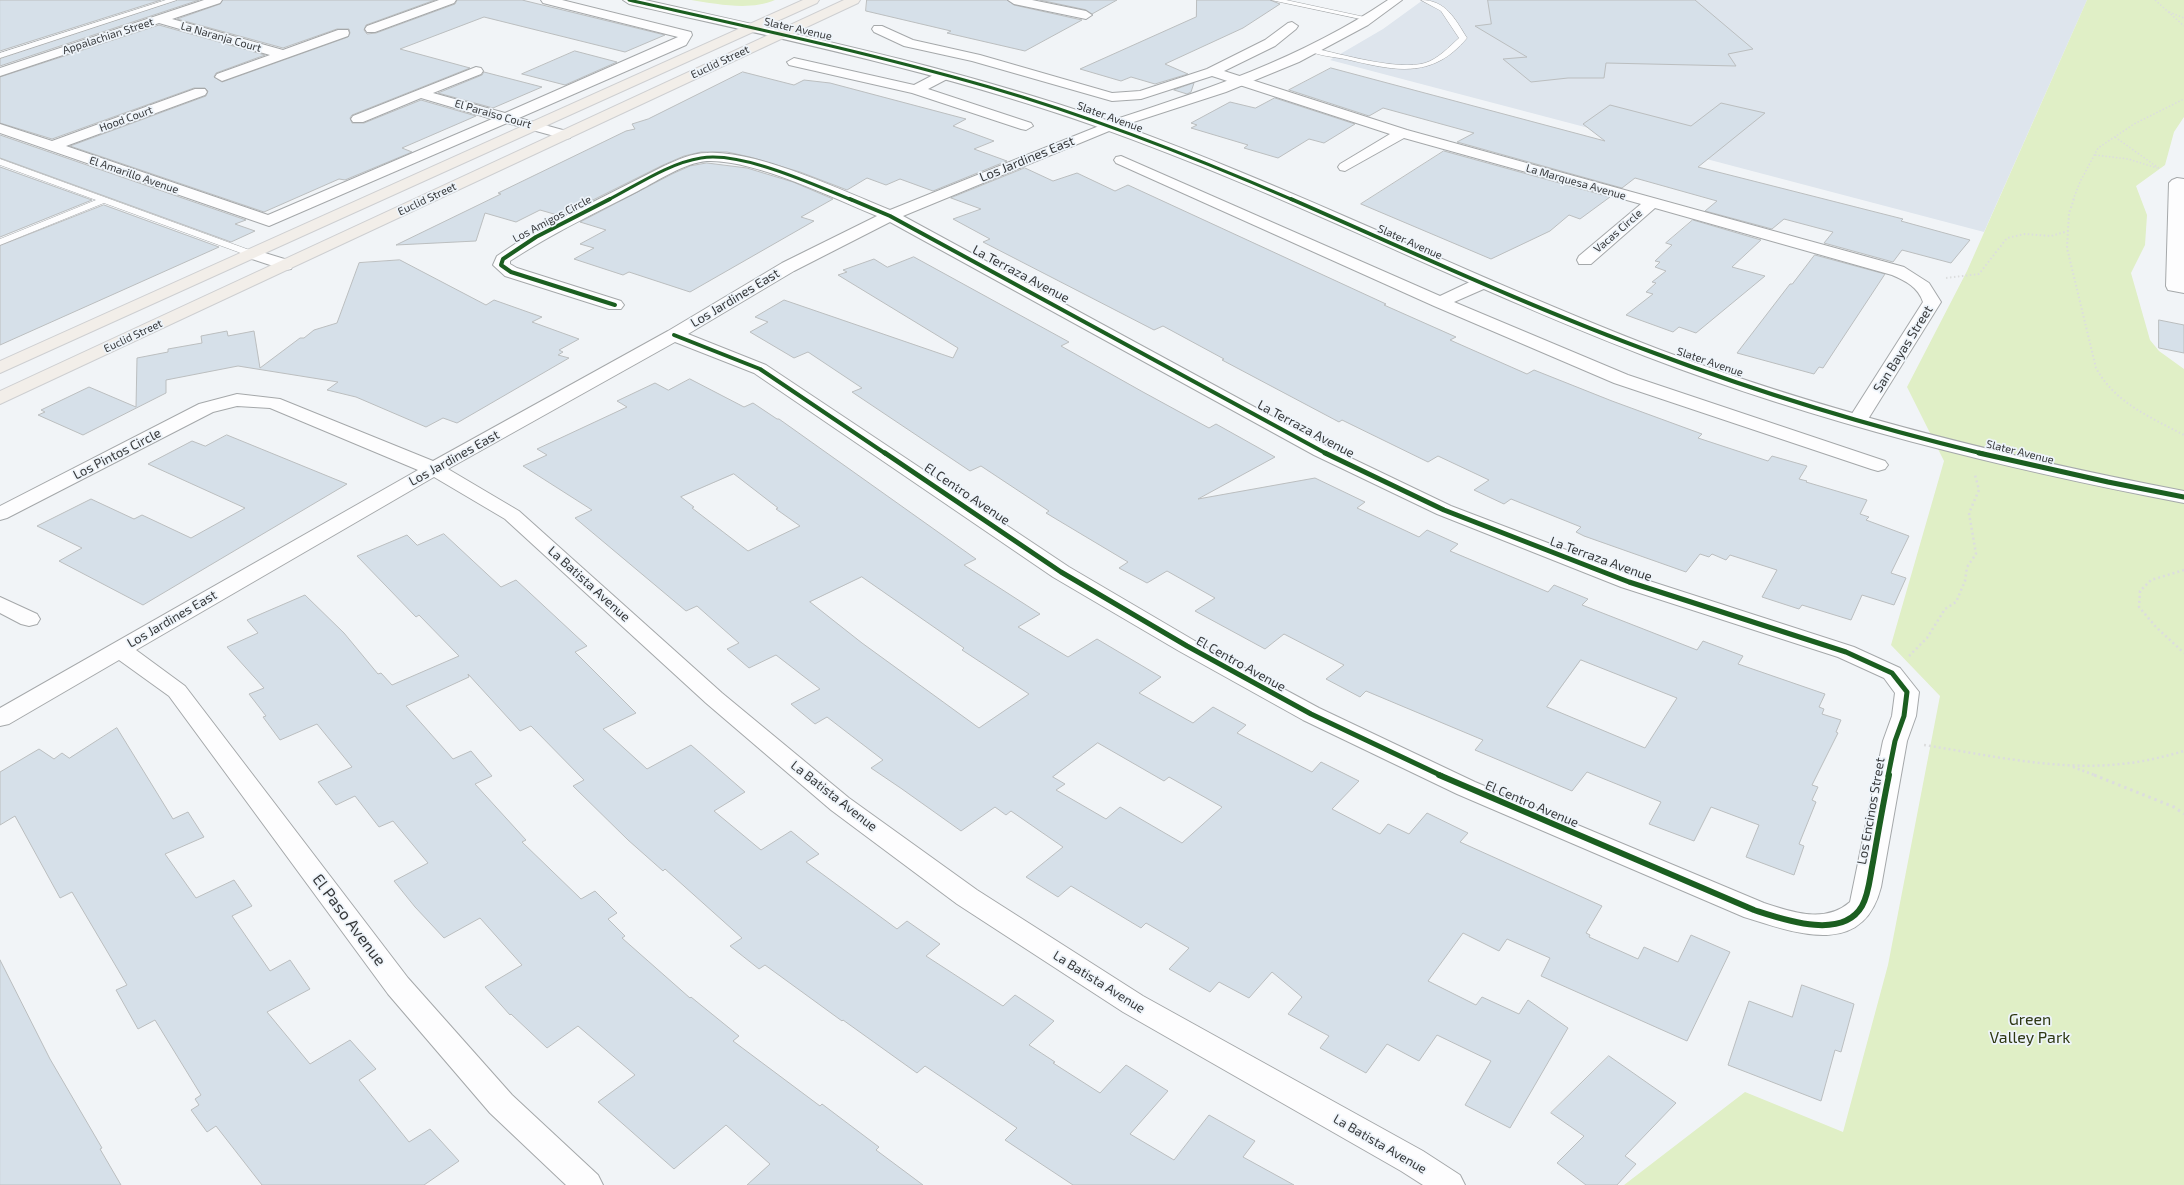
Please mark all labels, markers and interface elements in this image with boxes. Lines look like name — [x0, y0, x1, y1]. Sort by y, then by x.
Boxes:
street label: Appalachian Street — [61, 15, 155, 57]
street label: Slater Avenue — [763, 15, 833, 43]
street label: La Naranja Court — [179, 19, 263, 55]
street label: Euclid Street — [689, 43, 751, 81]
street label: El Paraiso Court — [453, 97, 533, 131]
street label: Slater Avenue — [1075, 99, 1145, 135]
street label: Hood Court — [97, 103, 155, 135]
street label: Los Jardines East — [977, 133, 1077, 185]
street label: El Amarillo Avenue — [88, 154, 180, 196]
street label: La Marquesa Avenue — [1524, 161, 1628, 203]
street label: Euclid Street — [396, 180, 458, 218]
street label: Los Amigos Circle — [510, 193, 594, 245]
street label: Vacas Circle — [1591, 206, 1645, 256]
street label: Slater Avenue — [1376, 222, 1444, 262]
street label: La Terraza Avenue — [970, 242, 1072, 306]
street label: Los Jardines East — [688, 265, 782, 331]
street label: San Bayas Street — [1870, 303, 1936, 395]
street label: Euclid Street — [102, 317, 164, 355]
street label: Slater Avenue — [1675, 344, 1745, 380]
street label: La Terraza Avenue — [1255, 397, 1357, 461]
street label: Los Pintos Circle — [70, 425, 164, 483]
street label: Los Jardines East — [406, 427, 502, 489]
street label: Slater Avenue — [1985, 437, 2055, 467]
street label: El Centro Avenue — [921, 460, 1013, 528]
street label: La Terraza Avenue — [1548, 533, 1654, 585]
street label: La Batista Avenue — [545, 543, 633, 625]
street label: Los Jardines East — [124, 587, 220, 651]
street label: El Centro Avenue — [1194, 633, 1288, 695]
street label: Los Encinos Street — [1854, 756, 1888, 866]
street label: La Batista Avenue — [788, 757, 880, 835]
street label: El Centro Avenue — [1483, 777, 1581, 831]
street label: El Paso Avenue — [308, 870, 390, 970]
street label: La Batista Avenue — [1050, 947, 1148, 1017]
park label: Green Valley Park — [1990, 1010, 2070, 1048]
street label: La Batista Avenue — [1331, 1111, 1429, 1177]

